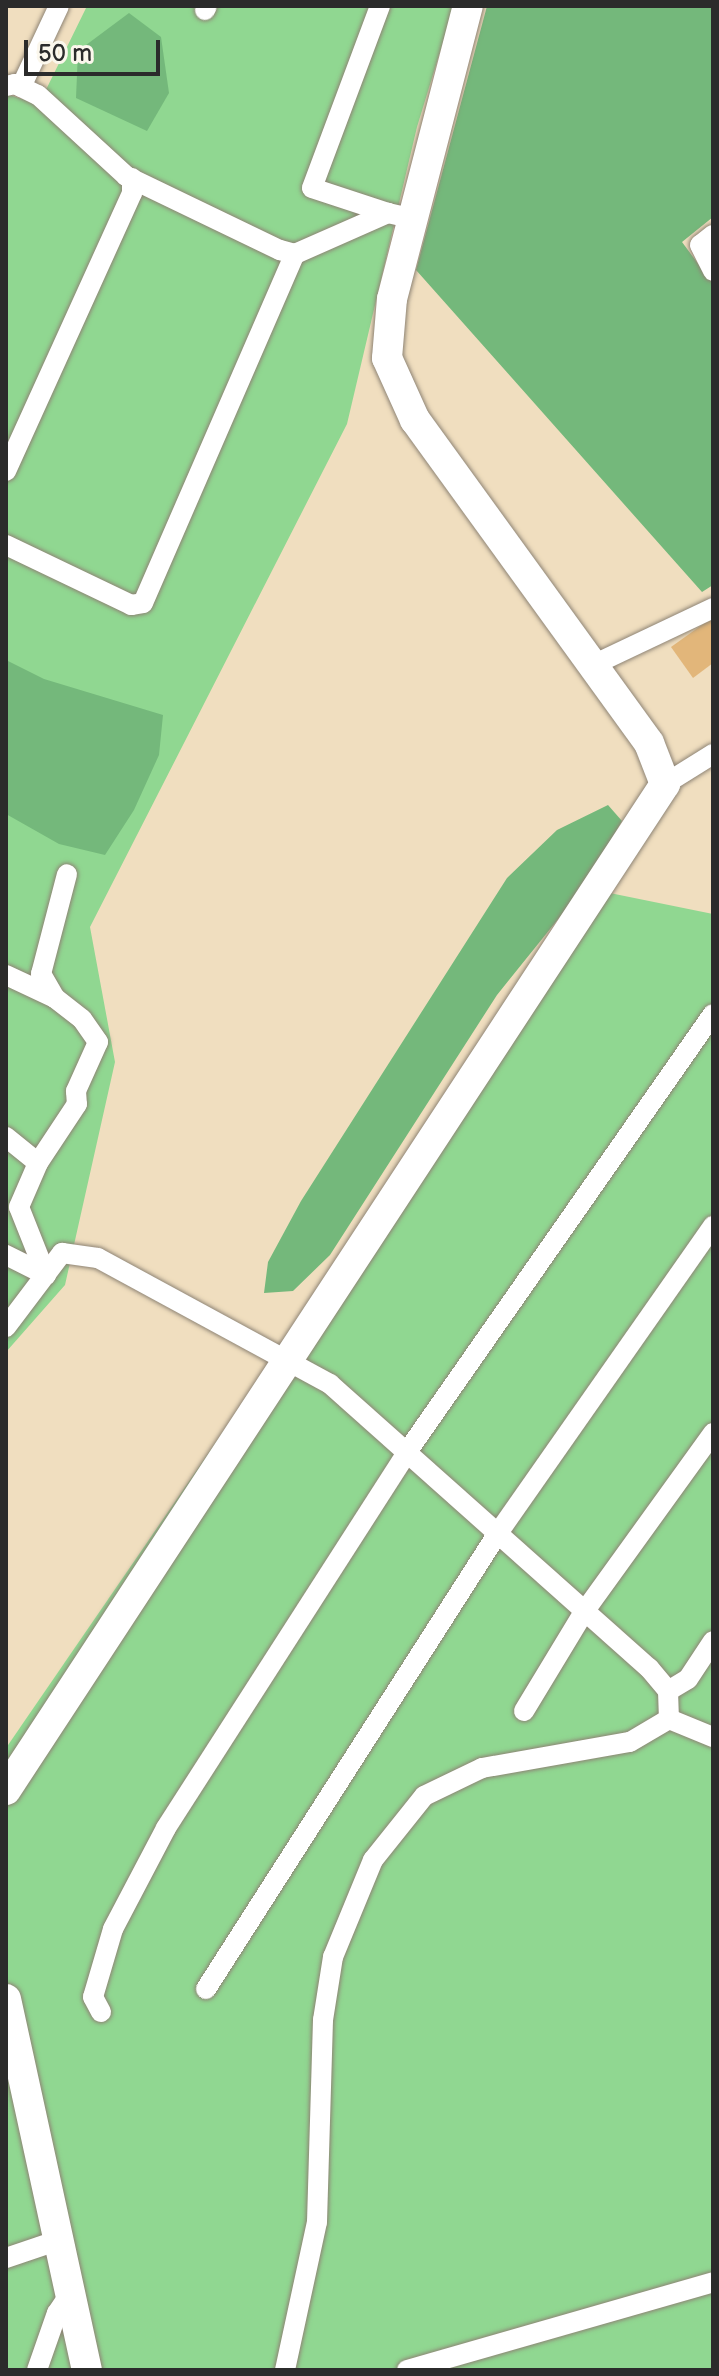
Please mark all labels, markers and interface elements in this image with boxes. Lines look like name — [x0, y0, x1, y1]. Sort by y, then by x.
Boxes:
scale bar — [28, 24, 164, 74]
text: 50 m — [38, 39, 92, 68]

